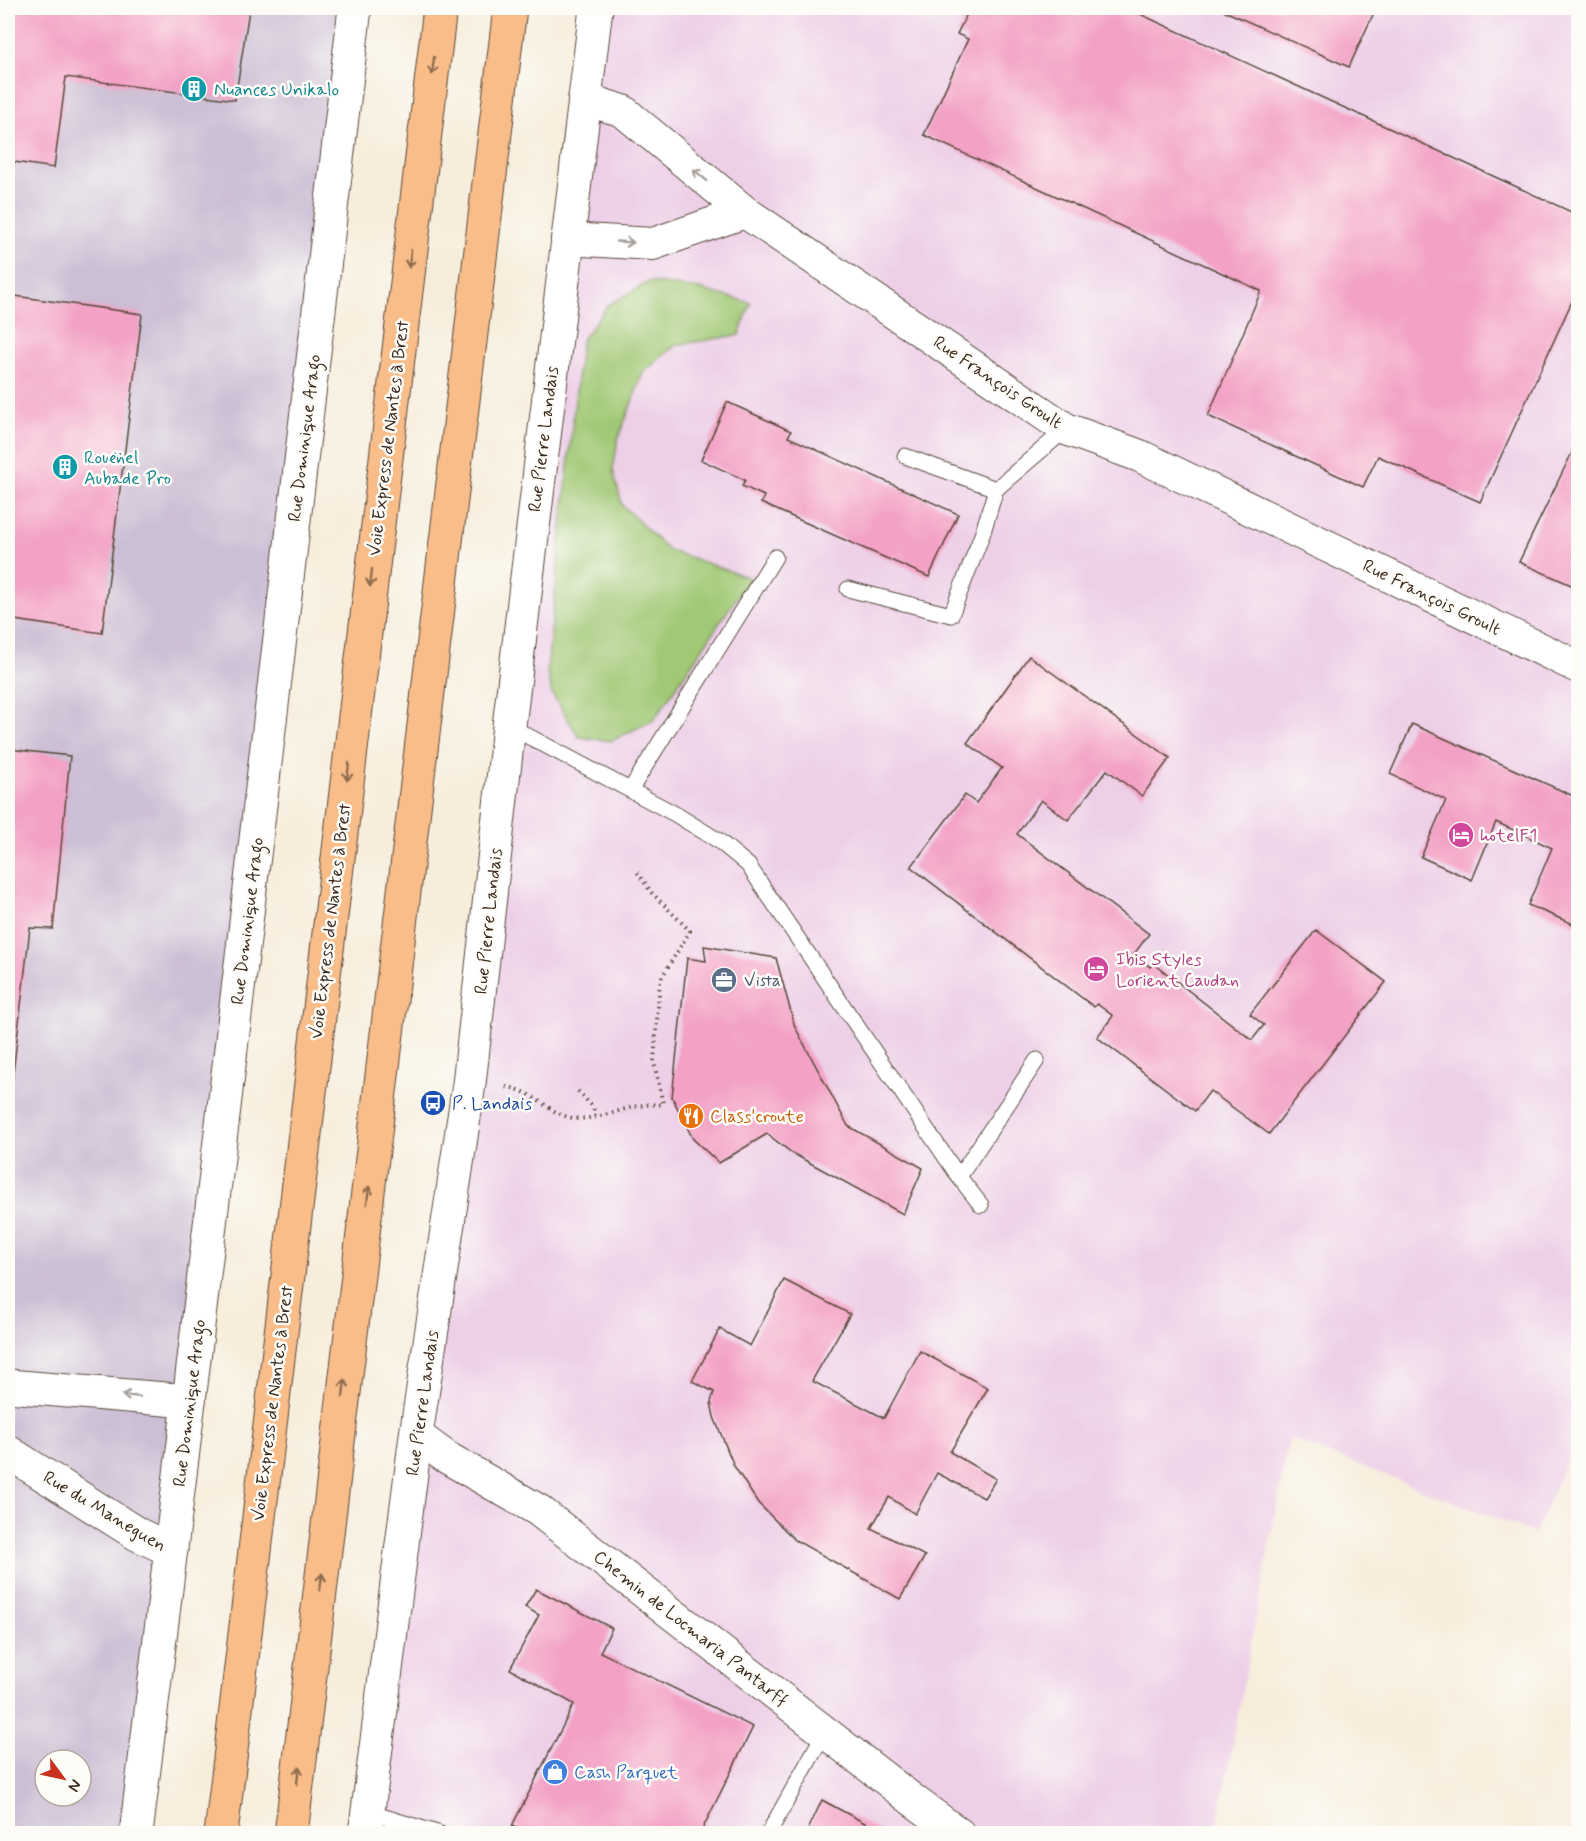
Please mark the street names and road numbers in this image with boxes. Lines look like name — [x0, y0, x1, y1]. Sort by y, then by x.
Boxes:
street label: Voie Express de Nantes à Brest — [363, 318, 415, 557]
street label: Rue François Groult — [928, 331, 1067, 435]
street label: Rue Dominique Arago — [283, 353, 329, 523]
street label: Rue Pierre Landais — [523, 365, 565, 513]
street label: Rue François Groult — [1359, 554, 1505, 642]
street label: Voie Express de Nantes à Brest — [305, 801, 357, 1040]
street label: Rue Dominique Arago — [226, 836, 272, 1006]
street label: Rue Pierre Landais — [469, 847, 509, 995]
street label: Voie Express de Nantes à Brest — [247, 1283, 299, 1522]
street label: Rue Dominique Arago — [168, 1318, 214, 1488]
street label: Rue Pierre Landais — [401, 1329, 445, 1478]
street label: Rue du Maneguen — [38, 1466, 170, 1558]
street label: Chemin de Locmaria Pantarff — [588, 1545, 793, 1712]

